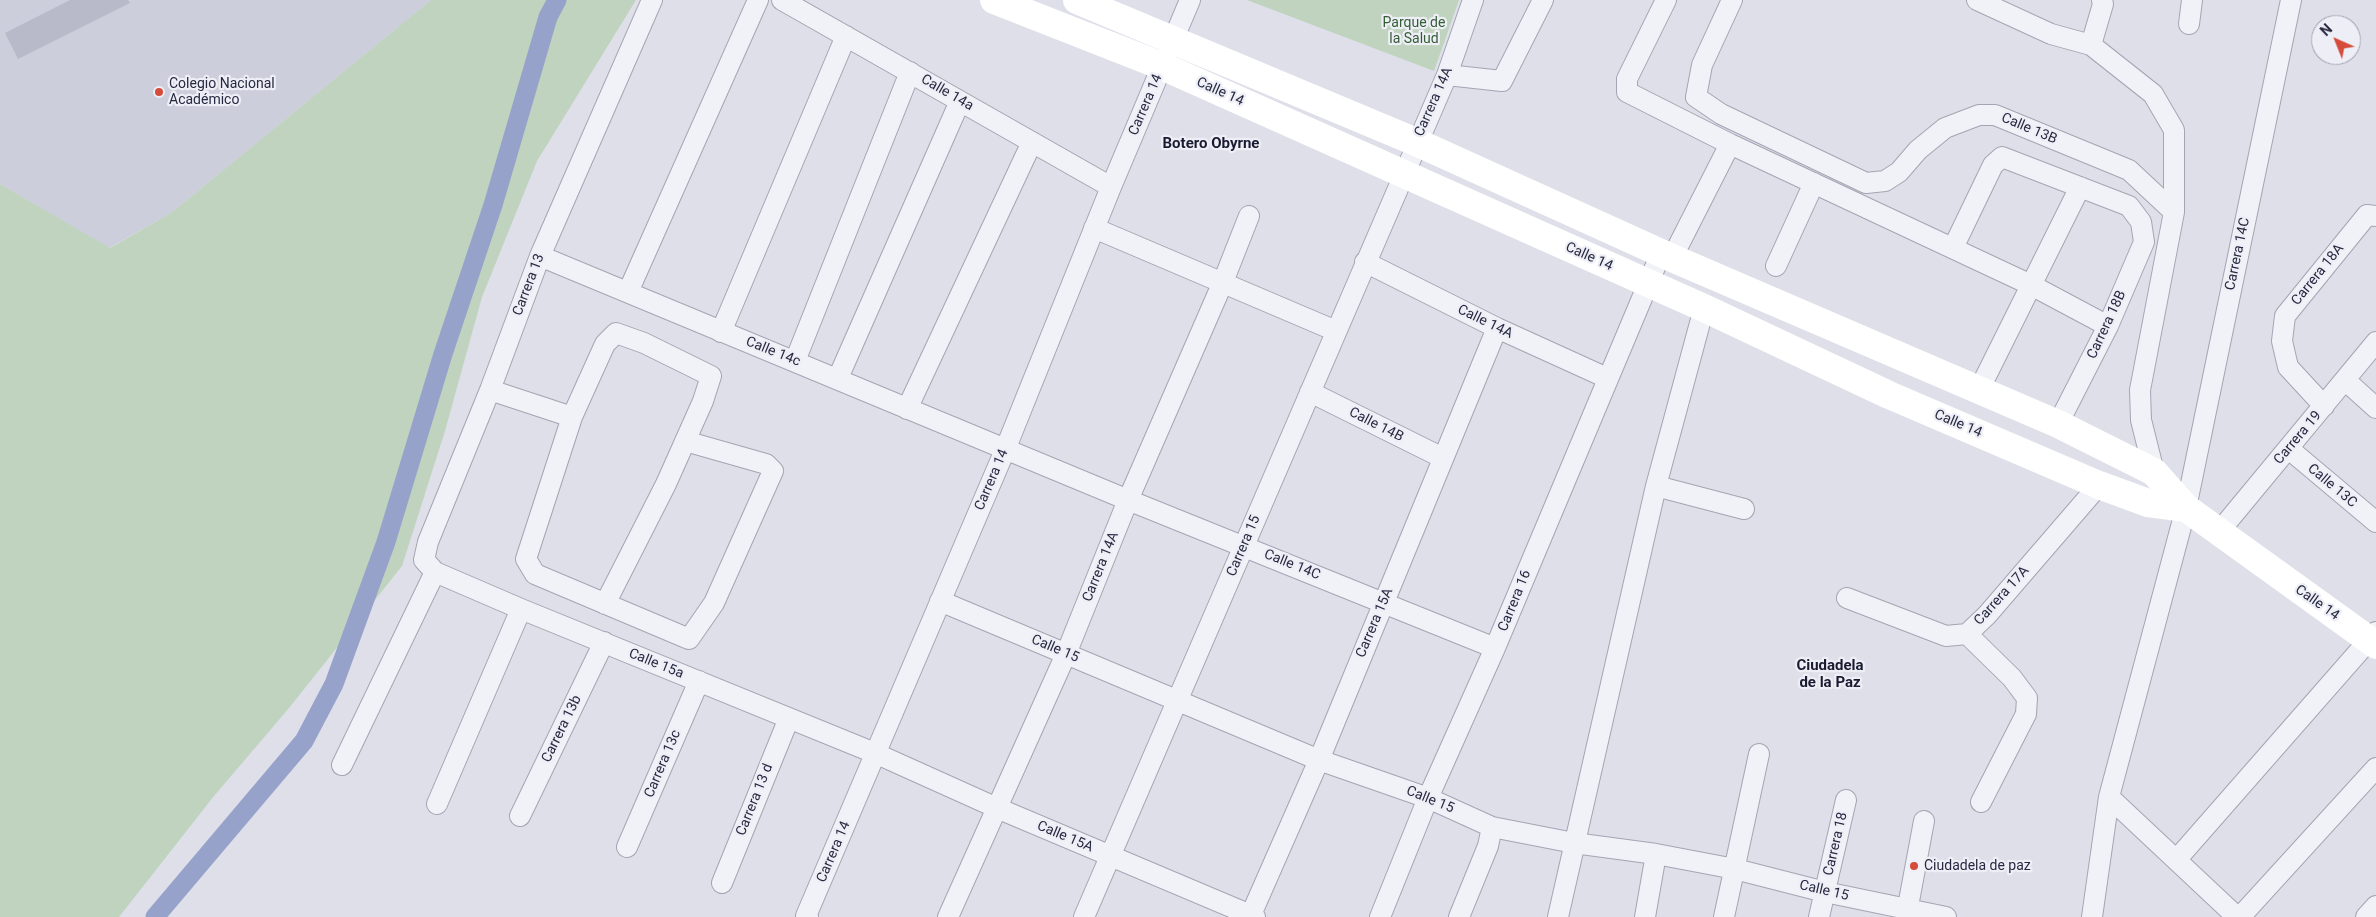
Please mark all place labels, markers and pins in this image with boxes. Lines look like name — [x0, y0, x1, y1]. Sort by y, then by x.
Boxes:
place label: Colegio Nacional Académico — [169, 76, 275, 108]
marker: Colegio Nacional Académico — [153, 86, 165, 98]
place label: Ciudadela de paz — [1924, 858, 2031, 874]
marker: Ciudadela de paz — [1908, 860, 1920, 872]

